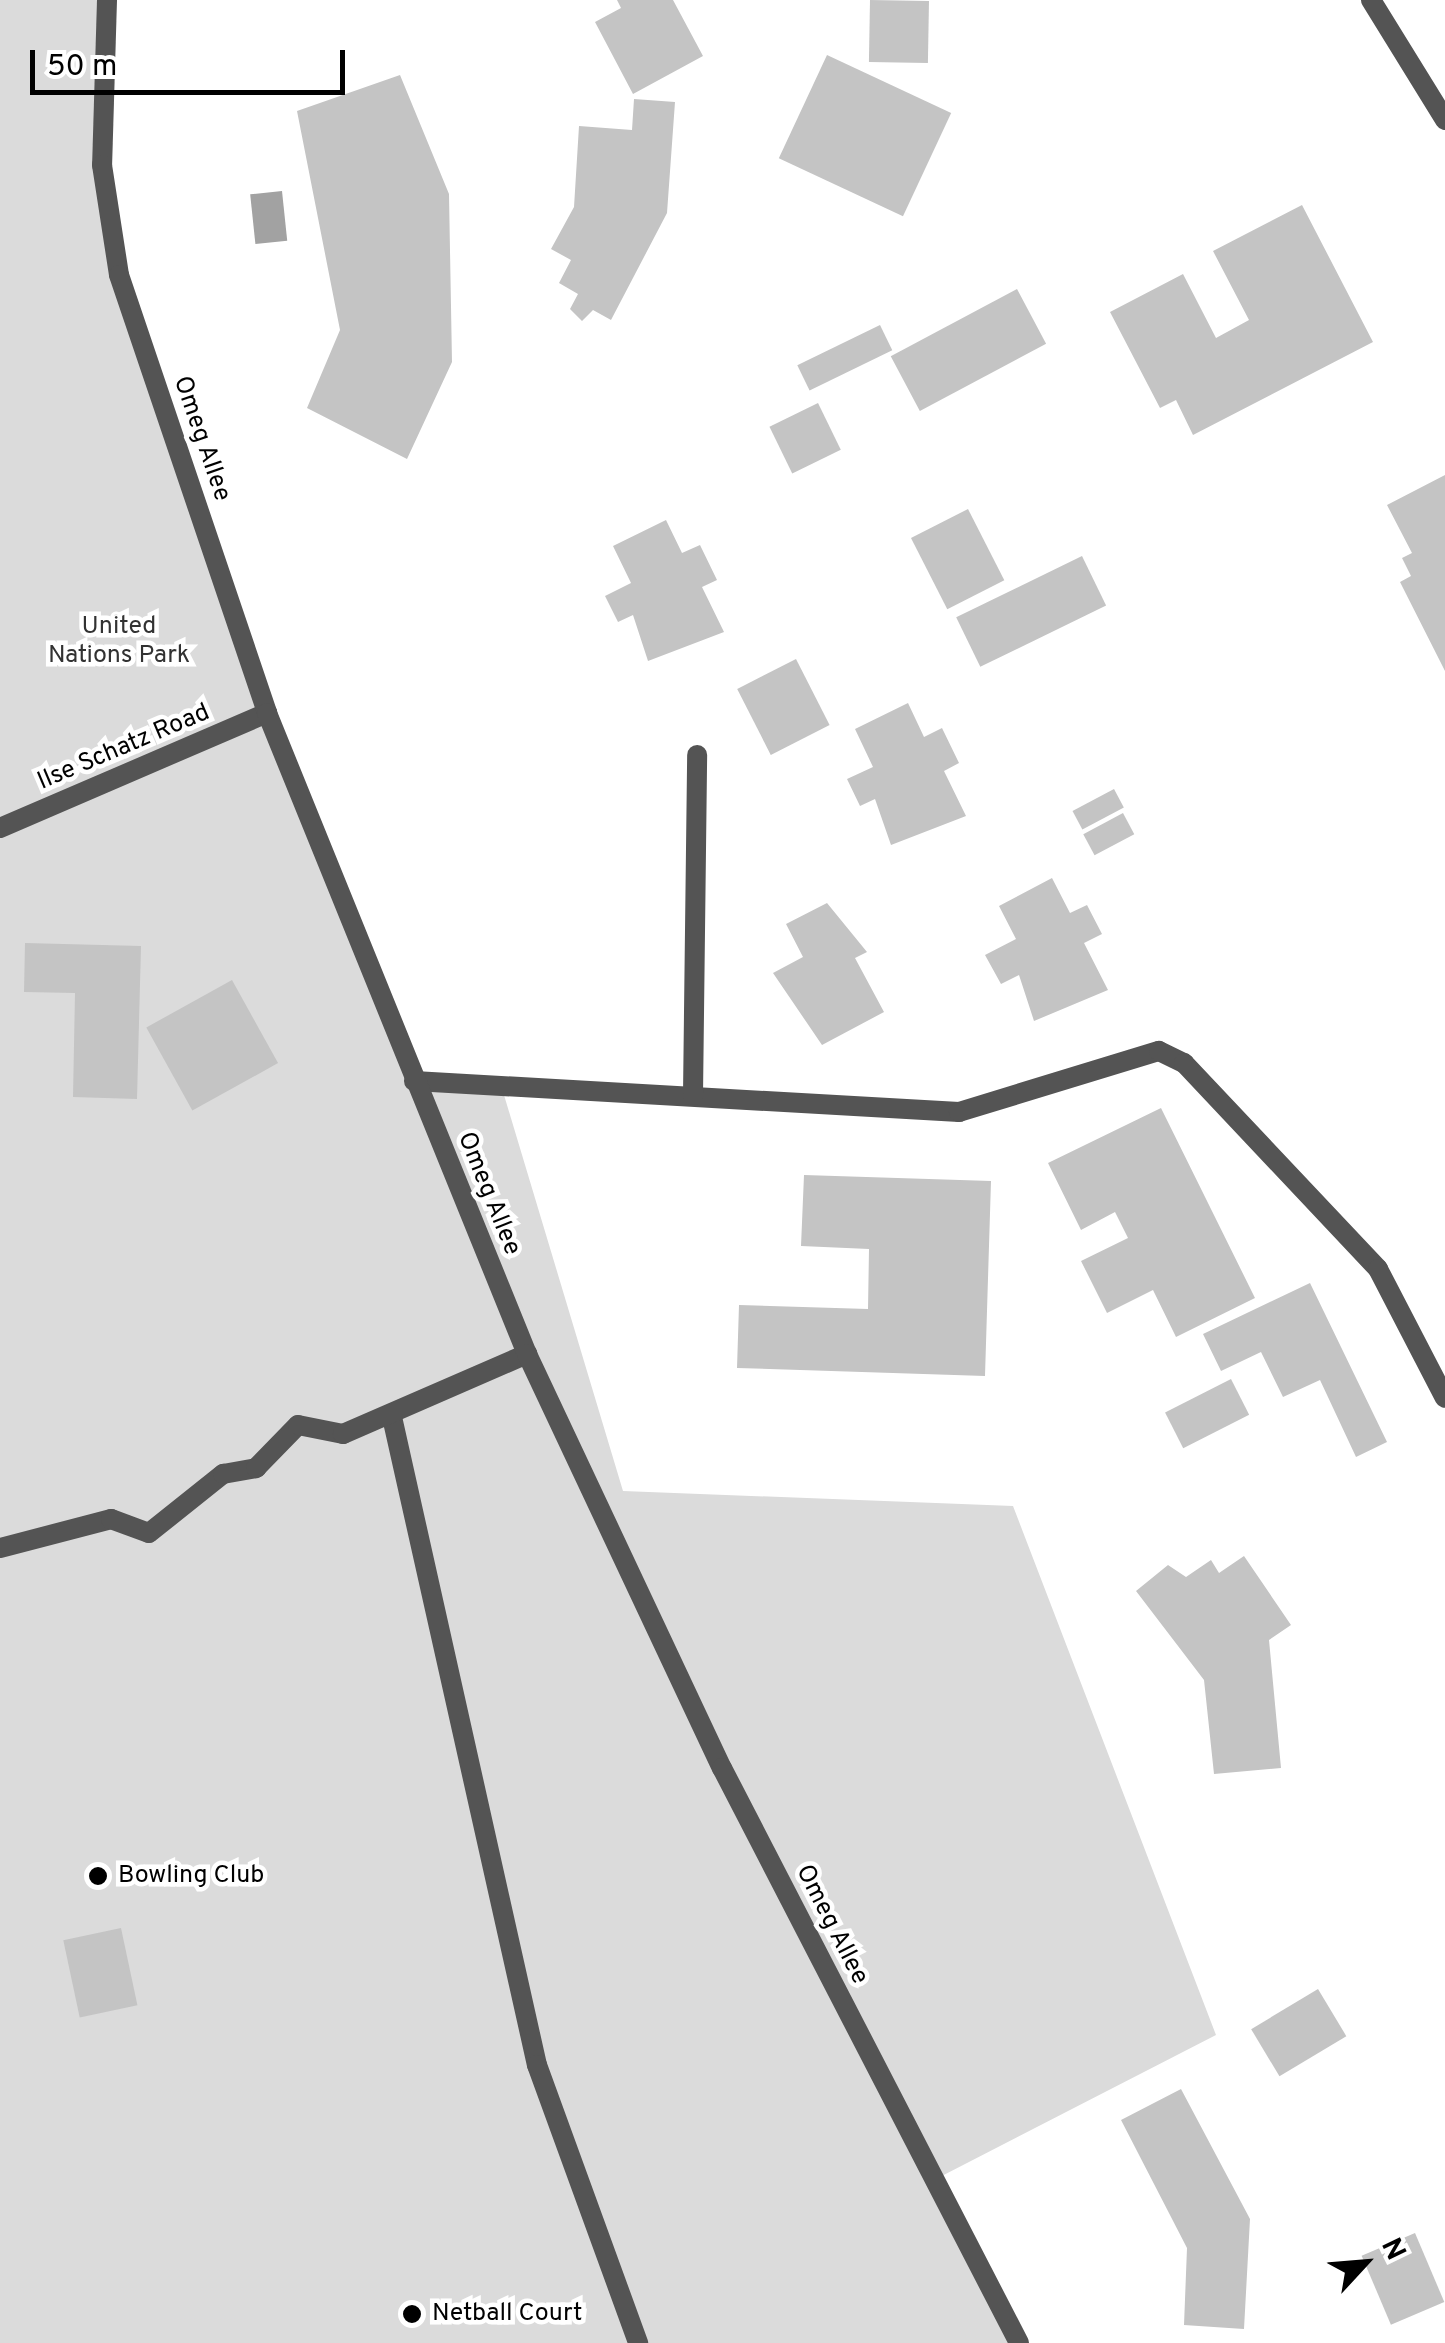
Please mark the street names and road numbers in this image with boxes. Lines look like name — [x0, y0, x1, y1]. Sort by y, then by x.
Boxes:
street label: Omeg Allee — [165, 372, 237, 506]
street label: Ilse Schatz Road — [33, 698, 215, 798]
street label: Omeg Allee — [450, 1128, 526, 1260]
street label: Omeg Allee — [788, 1860, 874, 1990]

